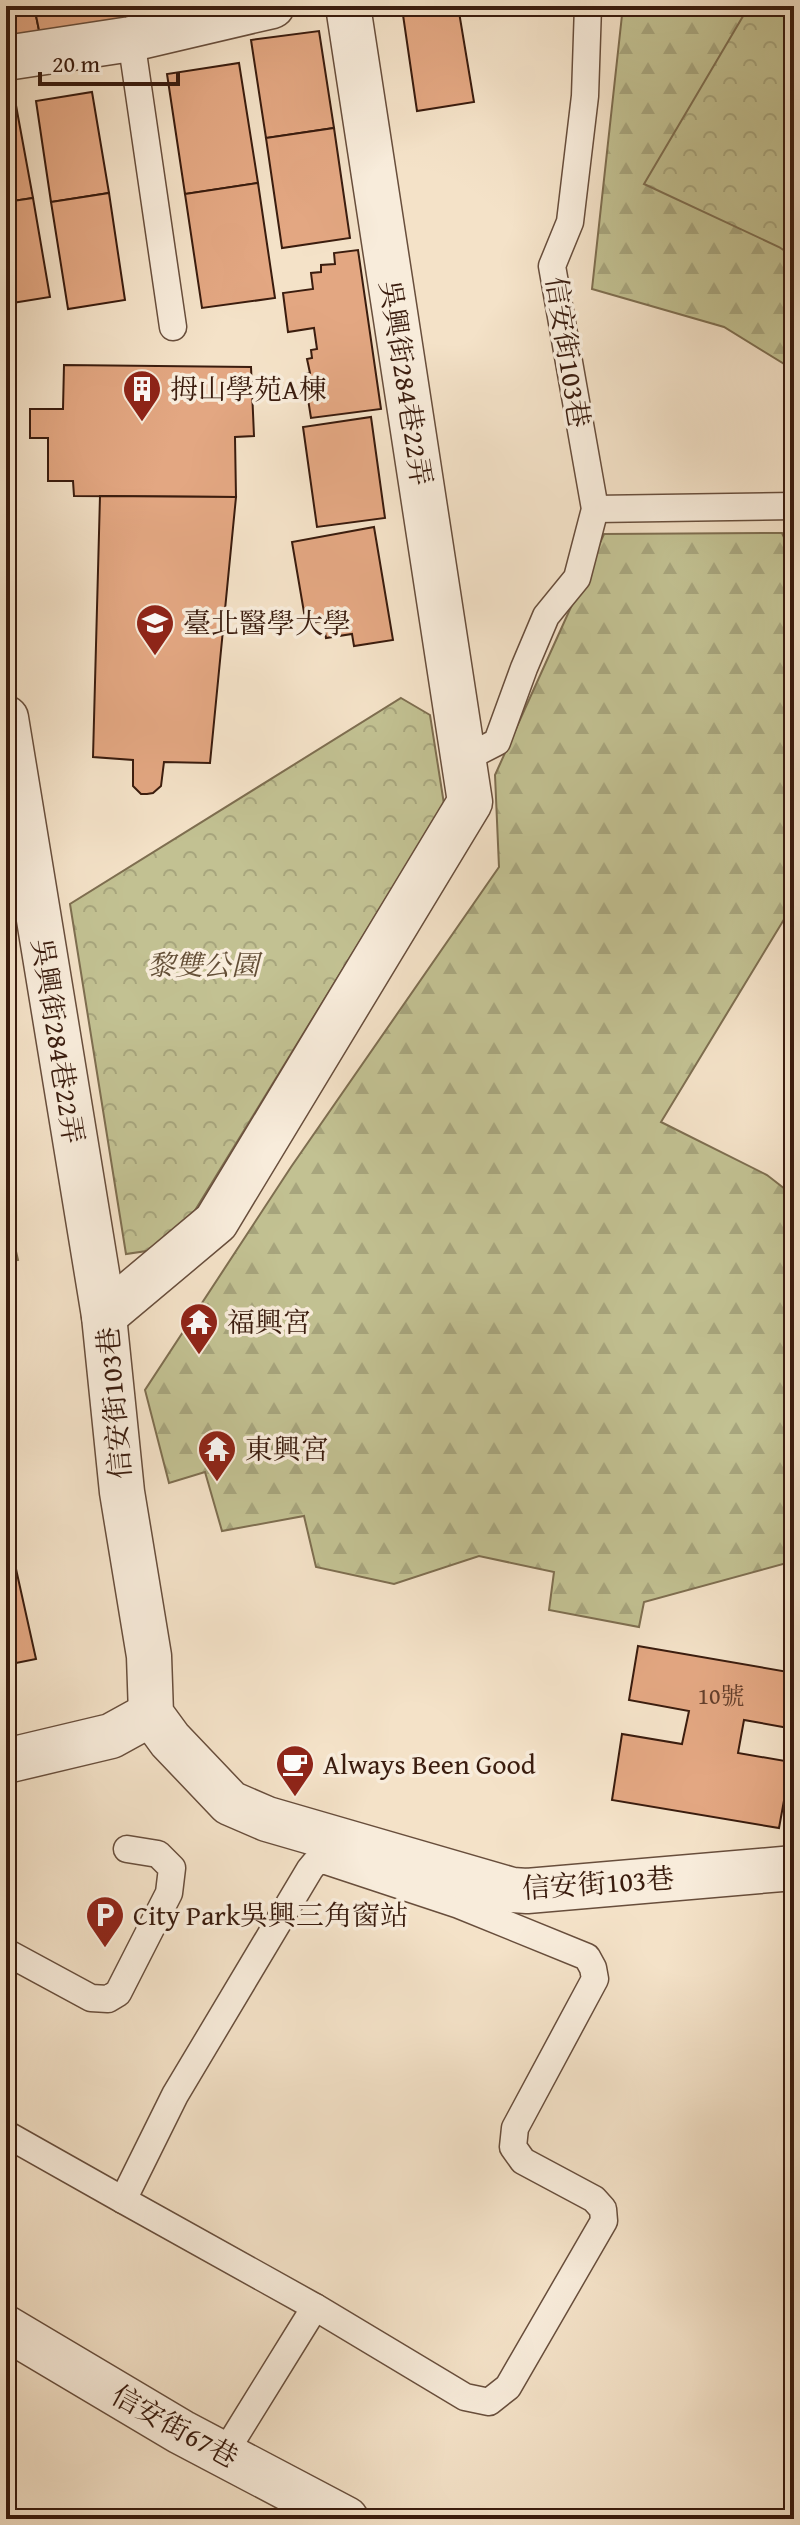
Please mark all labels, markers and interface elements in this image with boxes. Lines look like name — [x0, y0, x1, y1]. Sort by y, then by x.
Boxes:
scale bar — [40, 36, 178, 86]
text: 20 m — [52, 46, 100, 81]
street label: 信安街103巷 — [536, 273, 601, 430]
street label: 吳興街284巷22弄 — [370, 277, 443, 489]
building icon: 拇山學苑A棟 — [121, 368, 163, 423]
place label: 拇山學苑A棟 — [170, 368, 327, 409]
school or university icon: 臺北醫學大學 — [134, 602, 176, 657]
place label: 臺北醫學大學 — [183, 602, 351, 643]
street label: 吳興街284巷22弄 — [22, 935, 95, 1147]
park label: 黎雙公園 — [147, 944, 263, 985]
temple icon: 福興宮 — [178, 1301, 220, 1356]
place label: 福興宮 — [227, 1301, 311, 1342]
street label: 信安街103巷 — [86, 1325, 141, 1481]
temple icon: 東興宮 — [196, 1428, 238, 1483]
place label: 東興宮 — [245, 1428, 329, 1469]
house number: 10號 — [697, 1678, 745, 1713]
cafe icon: Always Been Good — [274, 1743, 316, 1798]
place label: Always Been Good — [323, 1743, 536, 1784]
street label: 信安街103巷 — [520, 1857, 675, 1908]
parking icon: City Park吳興三角窗站 — [84, 1894, 126, 1949]
place label: City Park吳興三角窗站 — [133, 1894, 408, 1935]
street label: 信安街67巷 — [105, 2374, 246, 2477]

